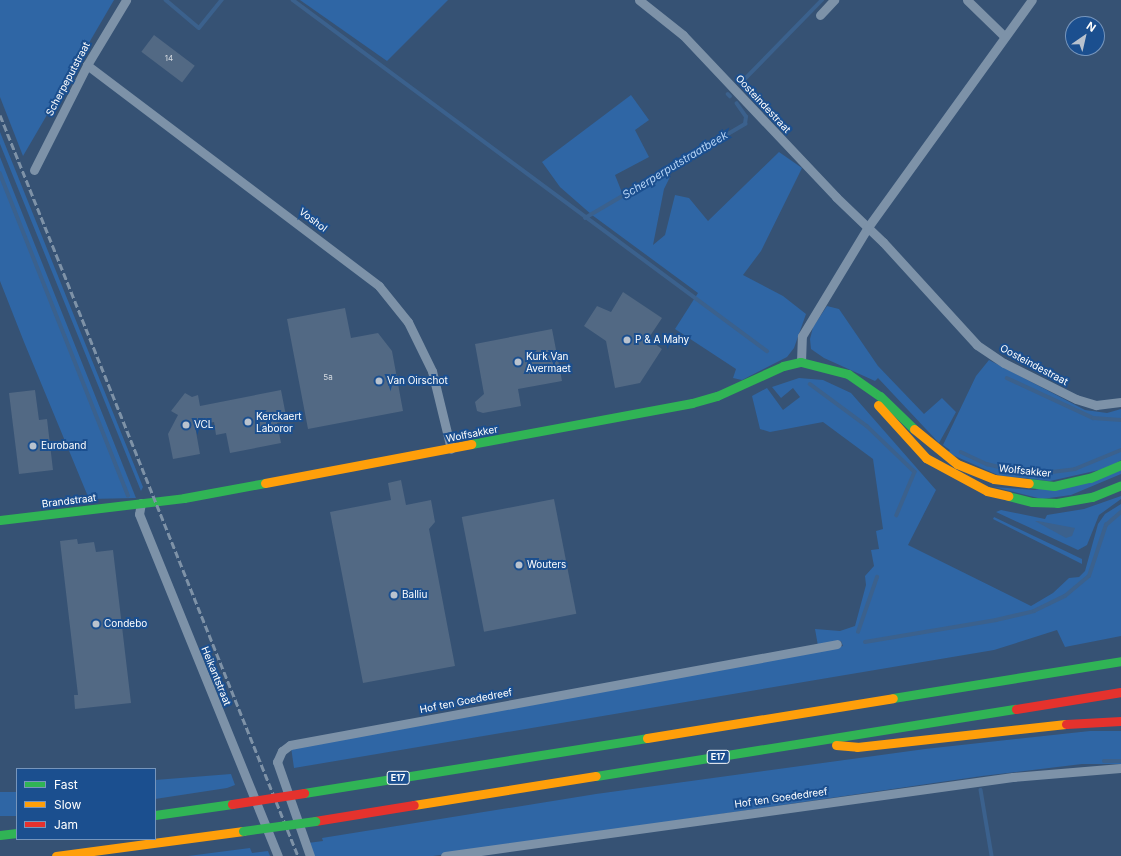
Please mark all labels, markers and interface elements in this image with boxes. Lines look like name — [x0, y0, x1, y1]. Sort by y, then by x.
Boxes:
north arrow — [1065, 16, 1105, 56]
text: N — [1084, 19, 1099, 35]
street label: Scherpeputstraat — [44, 40, 92, 118]
house number: 14 — [165, 54, 173, 64]
street label: Oosteindestraat — [733, 72, 793, 136]
water label: Scherperputstraatbeek — [620, 128, 730, 202]
street label: Voshol — [297, 206, 329, 234]
place label: P & A Mahy — [635, 334, 689, 346]
marker: P & A Mahy — [622, 335, 632, 345]
street label: Oosteindestraat — [998, 342, 1070, 388]
place label: Kurk Van Avermaet — [526, 350, 571, 374]
marker: Kurk Van Avermaet — [513, 357, 523, 367]
house number: 5a — [323, 373, 333, 383]
place label: Van Oirschot — [387, 375, 448, 387]
marker: Van Oirschot — [374, 376, 384, 386]
place label: Kerckaert Laboror — [256, 410, 302, 434]
marker: Kerckaert Laboror — [243, 417, 253, 427]
place label: VCL — [194, 419, 214, 431]
marker: VCL — [181, 420, 191, 430]
street label: Wolfsakker — [445, 423, 499, 445]
place label: Euroband — [41, 440, 86, 452]
marker: Euroband — [28, 441, 38, 451]
street label: Wolfsakker — [998, 462, 1052, 480]
street label: Brandstraat — [41, 492, 97, 510]
place label: Wouters — [527, 559, 566, 571]
marker: Wouters — [514, 560, 524, 570]
place label: Balliu — [402, 589, 427, 601]
marker: Balliu — [389, 590, 399, 600]
place label: Condebo — [104, 618, 147, 630]
marker: Condebo — [91, 619, 101, 629]
street label: Heikantstraat — [199, 645, 233, 707]
street label: Hof ten Goededreef — [419, 686, 513, 716]
road number: E17 — [706, 750, 730, 764]
legend — [16, 768, 156, 840]
road number: E17 — [386, 771, 410, 785]
text: Fast — [54, 777, 78, 792]
street label: Hof ten Goededreef — [734, 786, 828, 810]
text: Slow — [54, 797, 81, 812]
text: Jam — [54, 817, 78, 832]

